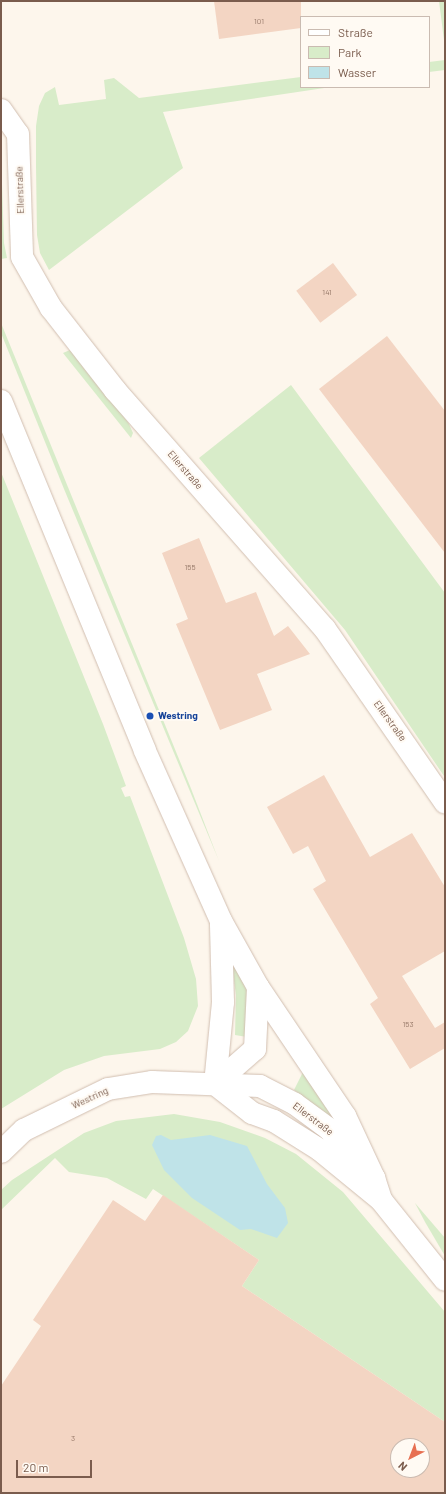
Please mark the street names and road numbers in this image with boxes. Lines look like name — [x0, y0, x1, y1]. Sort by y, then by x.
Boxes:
street label: Ellerstraße — [13, 166, 27, 214]
street label: Ellerstraße — [165, 448, 205, 492]
street label: Ellerstraße — [371, 698, 409, 744]
street label: Westring — [70, 1084, 110, 1112]
street label: Ellerstraße — [290, 1100, 336, 1138]

